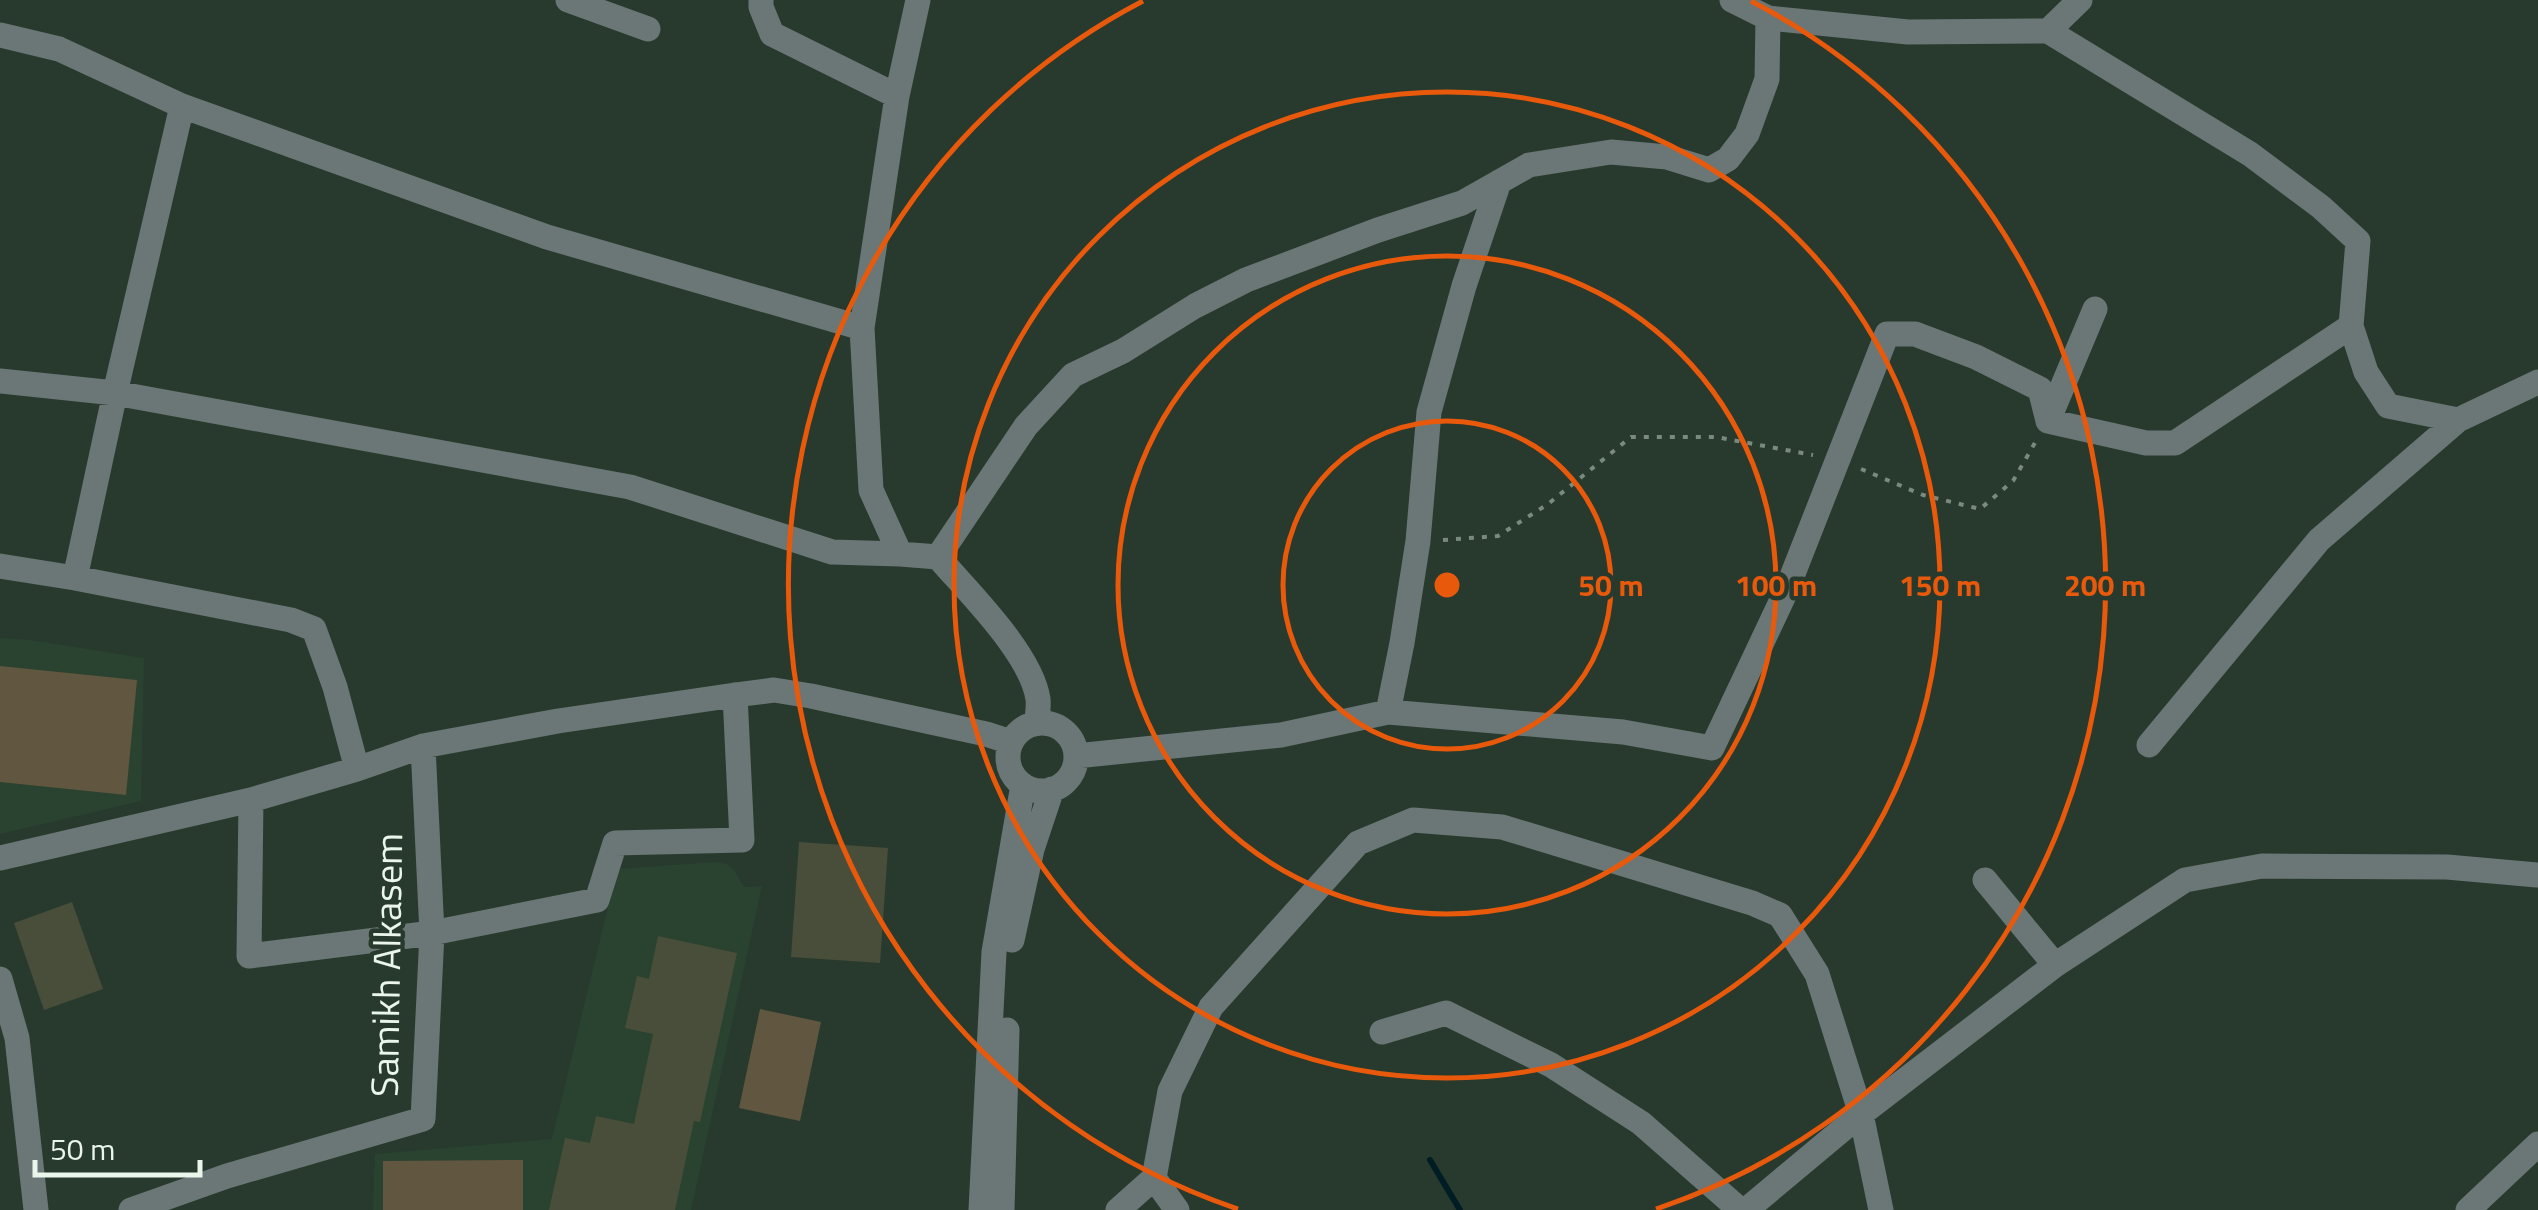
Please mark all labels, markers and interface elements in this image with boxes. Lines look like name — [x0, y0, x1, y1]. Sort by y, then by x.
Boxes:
text: 50 m — [1578, 562, 1644, 608]
text: 100 m — [1735, 562, 1817, 608]
text: 150 m — [1899, 562, 1981, 608]
text: 200 m — [2064, 562, 2146, 608]
centre of rings — [1429, 567, 1465, 603]
street label: Samikh Alkasem — [355, 833, 417, 1097]
scale bar — [35, 1115, 200, 1177]
text: 50 m — [50, 1126, 115, 1172]

